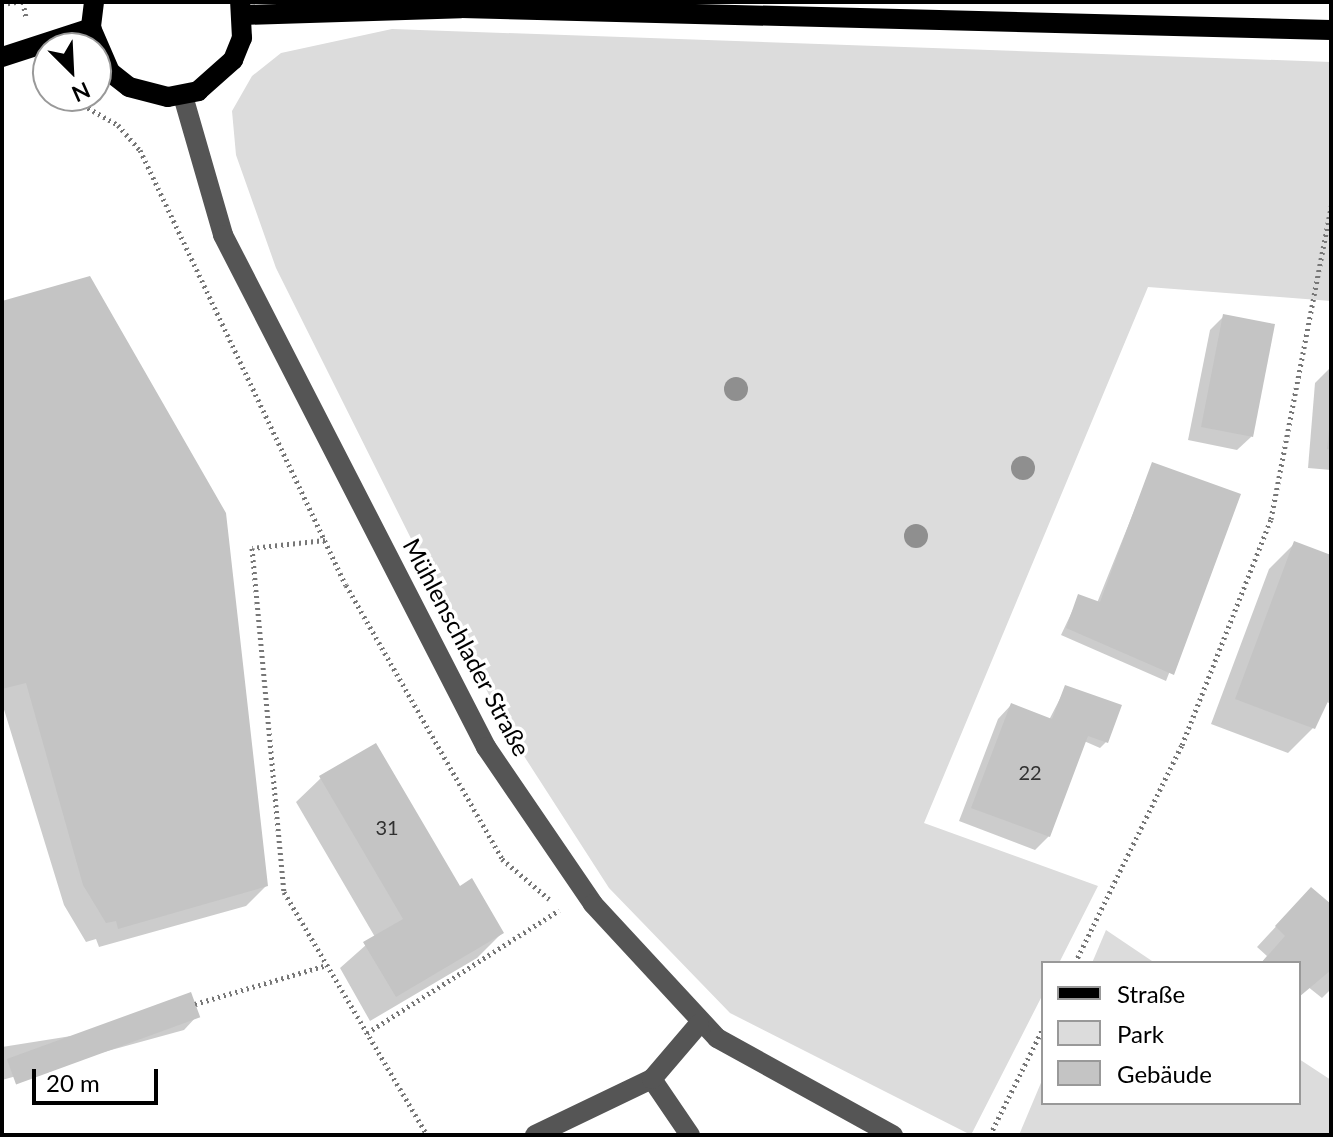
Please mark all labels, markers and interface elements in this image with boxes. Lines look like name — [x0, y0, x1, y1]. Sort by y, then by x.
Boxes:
north arrow — [32, 32, 112, 112]
text: N — [68, 77, 94, 108]
street label: Mühlenschlader Straße — [397, 533, 537, 761]
house number: 22 — [1018, 760, 1042, 784]
house number: 31 — [375, 815, 399, 839]
legend — [1041, 961, 1301, 1105]
text: Straße — [1117, 979, 1185, 1008]
text: Park — [1117, 1019, 1164, 1048]
scale bar — [36, 1053, 162, 1103]
text: Gebäude — [1117, 1059, 1212, 1088]
text: 20 m — [46, 1068, 100, 1097]

